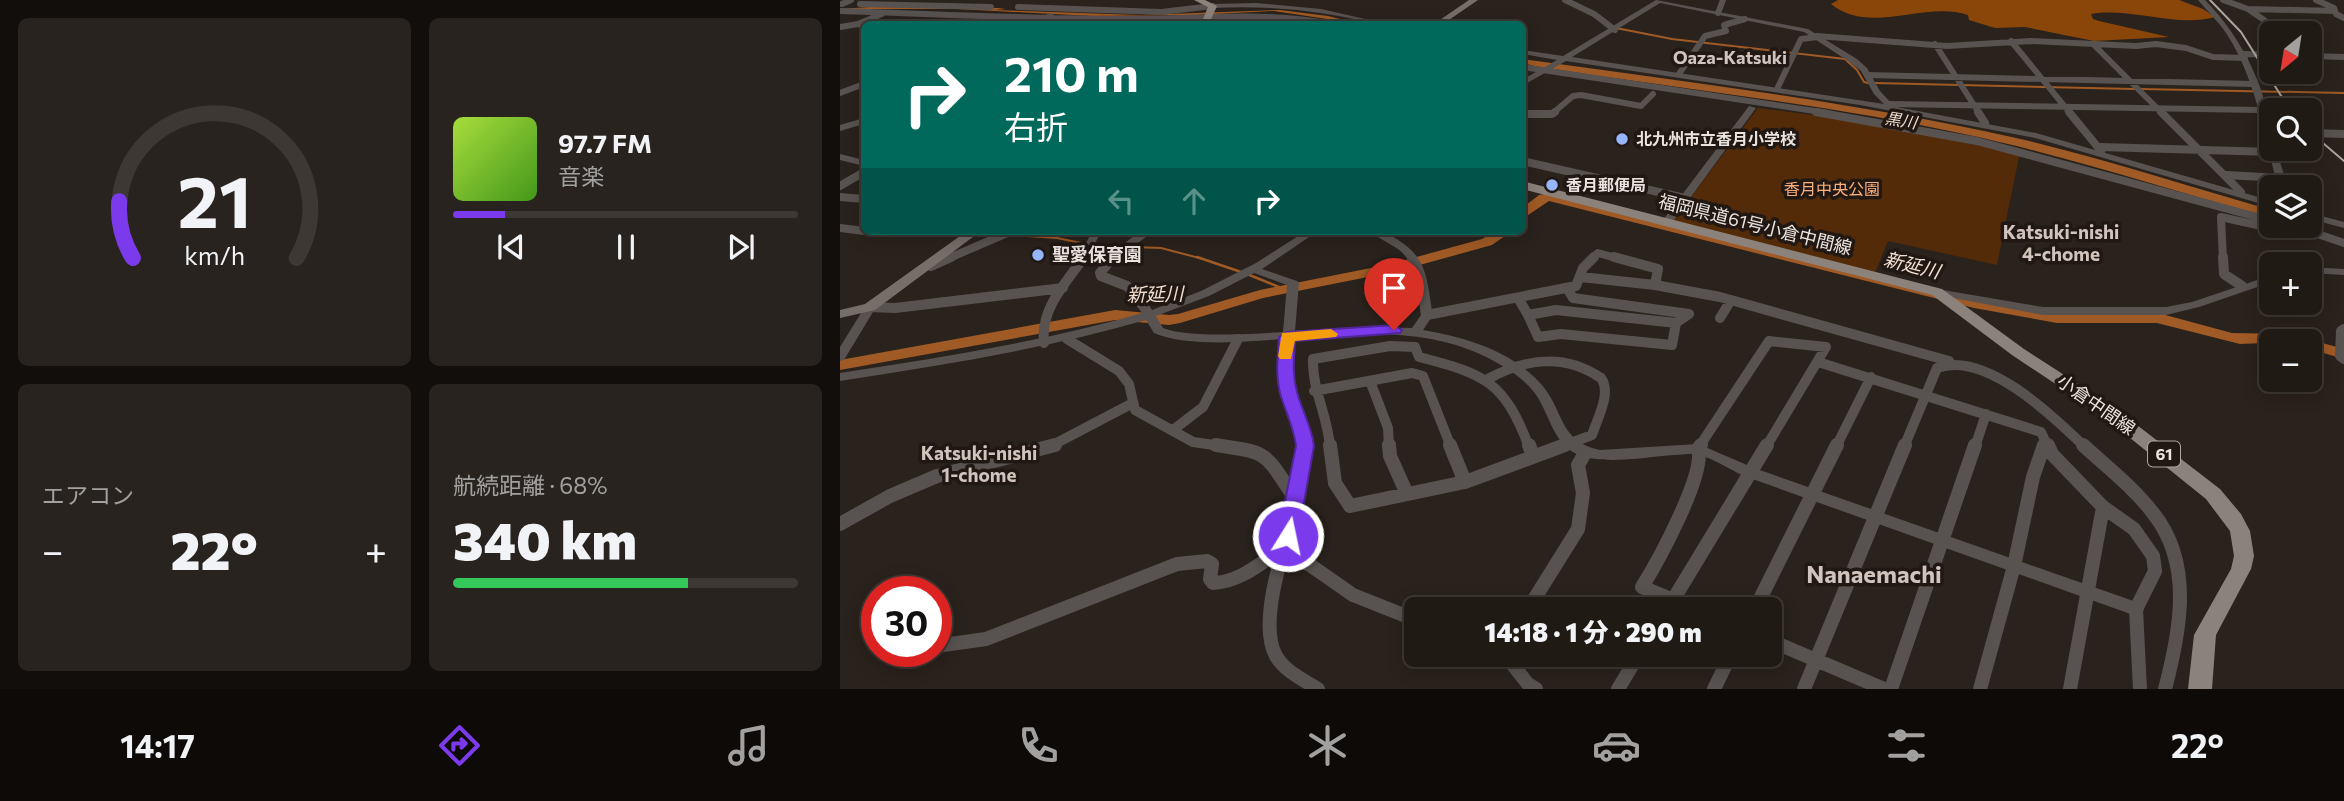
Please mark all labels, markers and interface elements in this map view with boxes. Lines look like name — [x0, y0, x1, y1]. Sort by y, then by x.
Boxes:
north arrow — [2259, 21, 2322, 84]
map controls — [2259, 21, 2322, 392]
text: 210 m — [1004, 42, 1139, 102]
district label: Oaza-Katsuki — [1673, 46, 1787, 68]
icon: right — [889, 49, 980, 140]
button: search — [2259, 98, 2322, 161]
text: 右折 — [1004, 106, 1068, 146]
water label: 黒川 — [1884, 108, 1920, 132]
text: 97.7 FM — [558, 127, 652, 158]
place label: 北九州市立香月小学校 — [1636, 129, 1796, 148]
marker: 北九州市立香月小学校 — [1614, 131, 1630, 147]
text: 21 — [177, 154, 252, 243]
text: 音楽 — [558, 162, 604, 190]
place label: 香月郵便局 — [1566, 175, 1646, 194]
button: layers — [2259, 175, 2322, 238]
marker: 香月郵便局 — [1544, 177, 1560, 193]
park label: 香月中央公園 — [1784, 179, 1880, 198]
icon: left — [1102, 182, 1140, 220]
icon: ahead — [1175, 182, 1213, 220]
icon: right — [1248, 182, 1286, 220]
street label: 福岡県道61号小倉中間線 — [1656, 189, 1854, 259]
district label: Katsuki-nishi 4-chome — [2003, 220, 2119, 265]
icon: previous — [492, 228, 530, 266]
icon: pause — [607, 228, 645, 266]
icon: next — [722, 228, 760, 266]
text: km/h — [184, 240, 245, 270]
place label: 聖愛保育園 — [1052, 243, 1142, 265]
water label: 新延川 — [1882, 246, 1944, 283]
marker: 聖愛保育園 — [1030, 247, 1046, 263]
button: + — [2259, 252, 2322, 315]
pin — [1364, 258, 1424, 330]
icon: arrive — [1375, 269, 1413, 307]
water label: 新延川 — [1126, 281, 1186, 305]
button: − — [2259, 329, 2322, 392]
street label: 小倉中間線 — [2053, 369, 2140, 439]
district label: Katsuki-nishi 1-chome — [921, 441, 1037, 486]
road number: 61 — [2148, 442, 2180, 467]
text: 航続距離 · 68% — [453, 471, 607, 499]
text: エアコン — [42, 481, 134, 509]
position arrow — [1251, 499, 1325, 573]
text: 340 km — [453, 507, 637, 571]
text: 22° — [170, 517, 258, 581]
text: − — [42, 526, 64, 573]
text: + — [365, 526, 387, 573]
district label: Nanaemachi — [1806, 559, 1942, 588]
speed limit sign: 30 — [861, 576, 952, 667]
text: 14:18 · 1 分 · 290 m — [1484, 616, 1702, 647]
icon: directions — [435, 721, 484, 770]
icon: music — [724, 721, 773, 770]
icon: phone — [1014, 721, 1063, 770]
icon: climate — [1303, 721, 1352, 770]
icon: car — [1592, 721, 1641, 770]
icon: filters — [1882, 721, 1931, 770]
text: 14:17 — [120, 725, 195, 765]
text: 22° — [2171, 725, 2224, 765]

